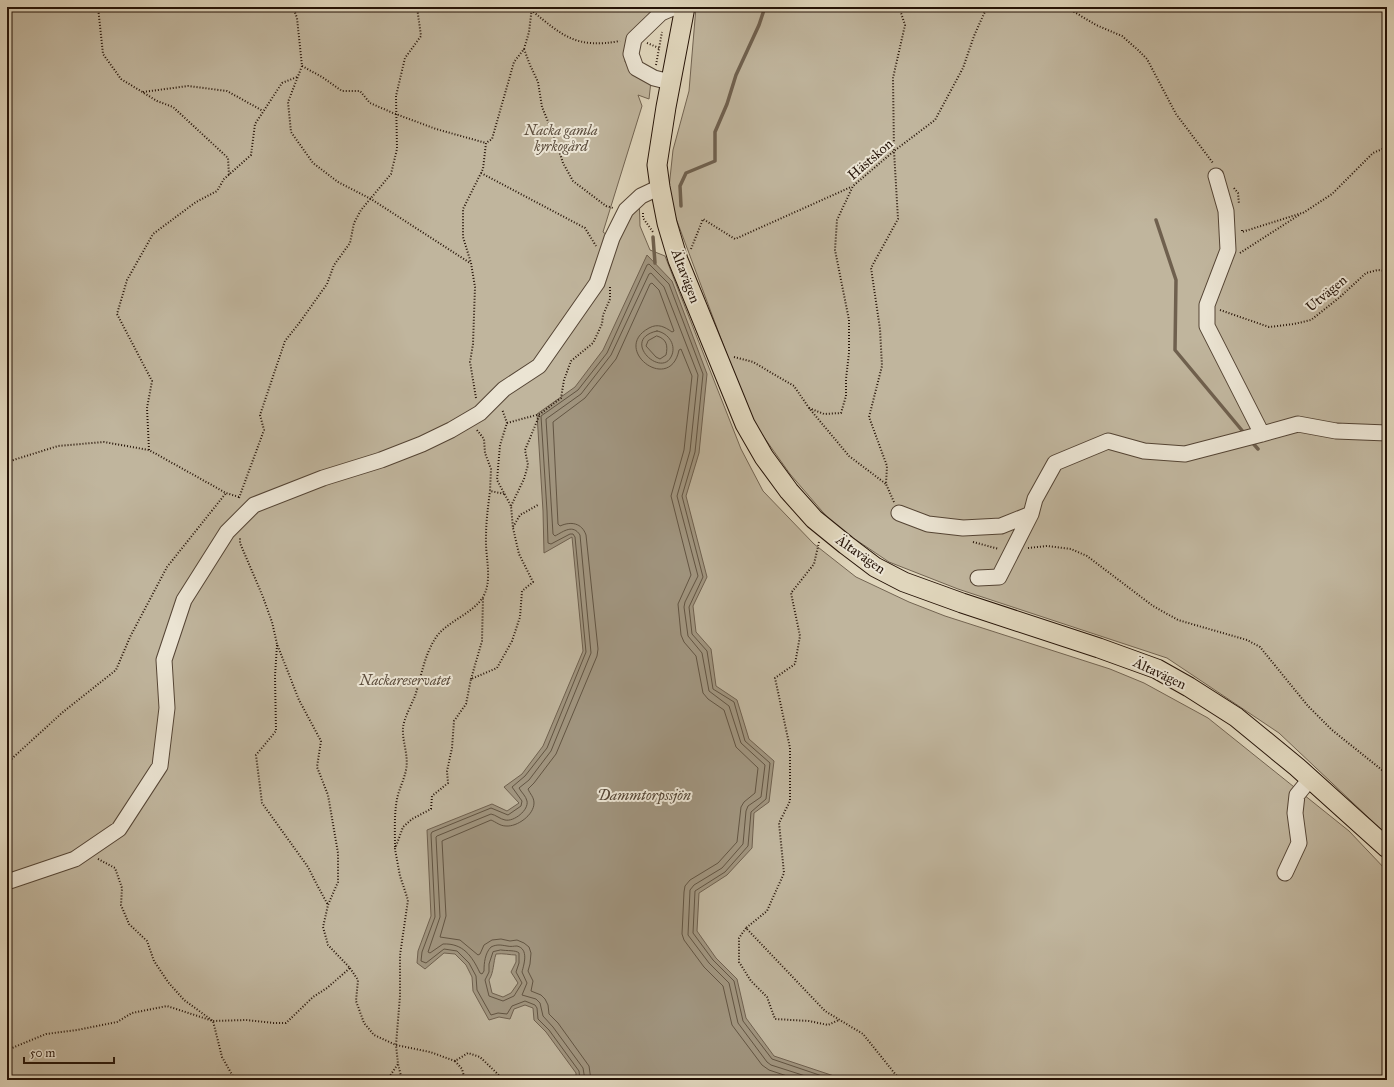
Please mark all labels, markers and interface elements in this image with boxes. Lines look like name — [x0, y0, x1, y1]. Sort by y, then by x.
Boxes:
park label: Nacka gamla kyrkogård — [523, 122, 598, 155]
street label: Hästskon — [844, 135, 897, 184]
street label: Ältavägen — [667, 245, 705, 306]
street label: Utvägen — [1302, 271, 1351, 315]
street label: Ältavägen — [832, 530, 890, 578]
street label: Ältavägen — [1130, 652, 1190, 693]
park label: Nackareservatet — [359, 672, 452, 689]
water label: Dammtorpssjön — [597, 786, 691, 805]
scale bar — [24, 1039, 114, 1065]
text: 50 m — [30, 1046, 55, 1060]

